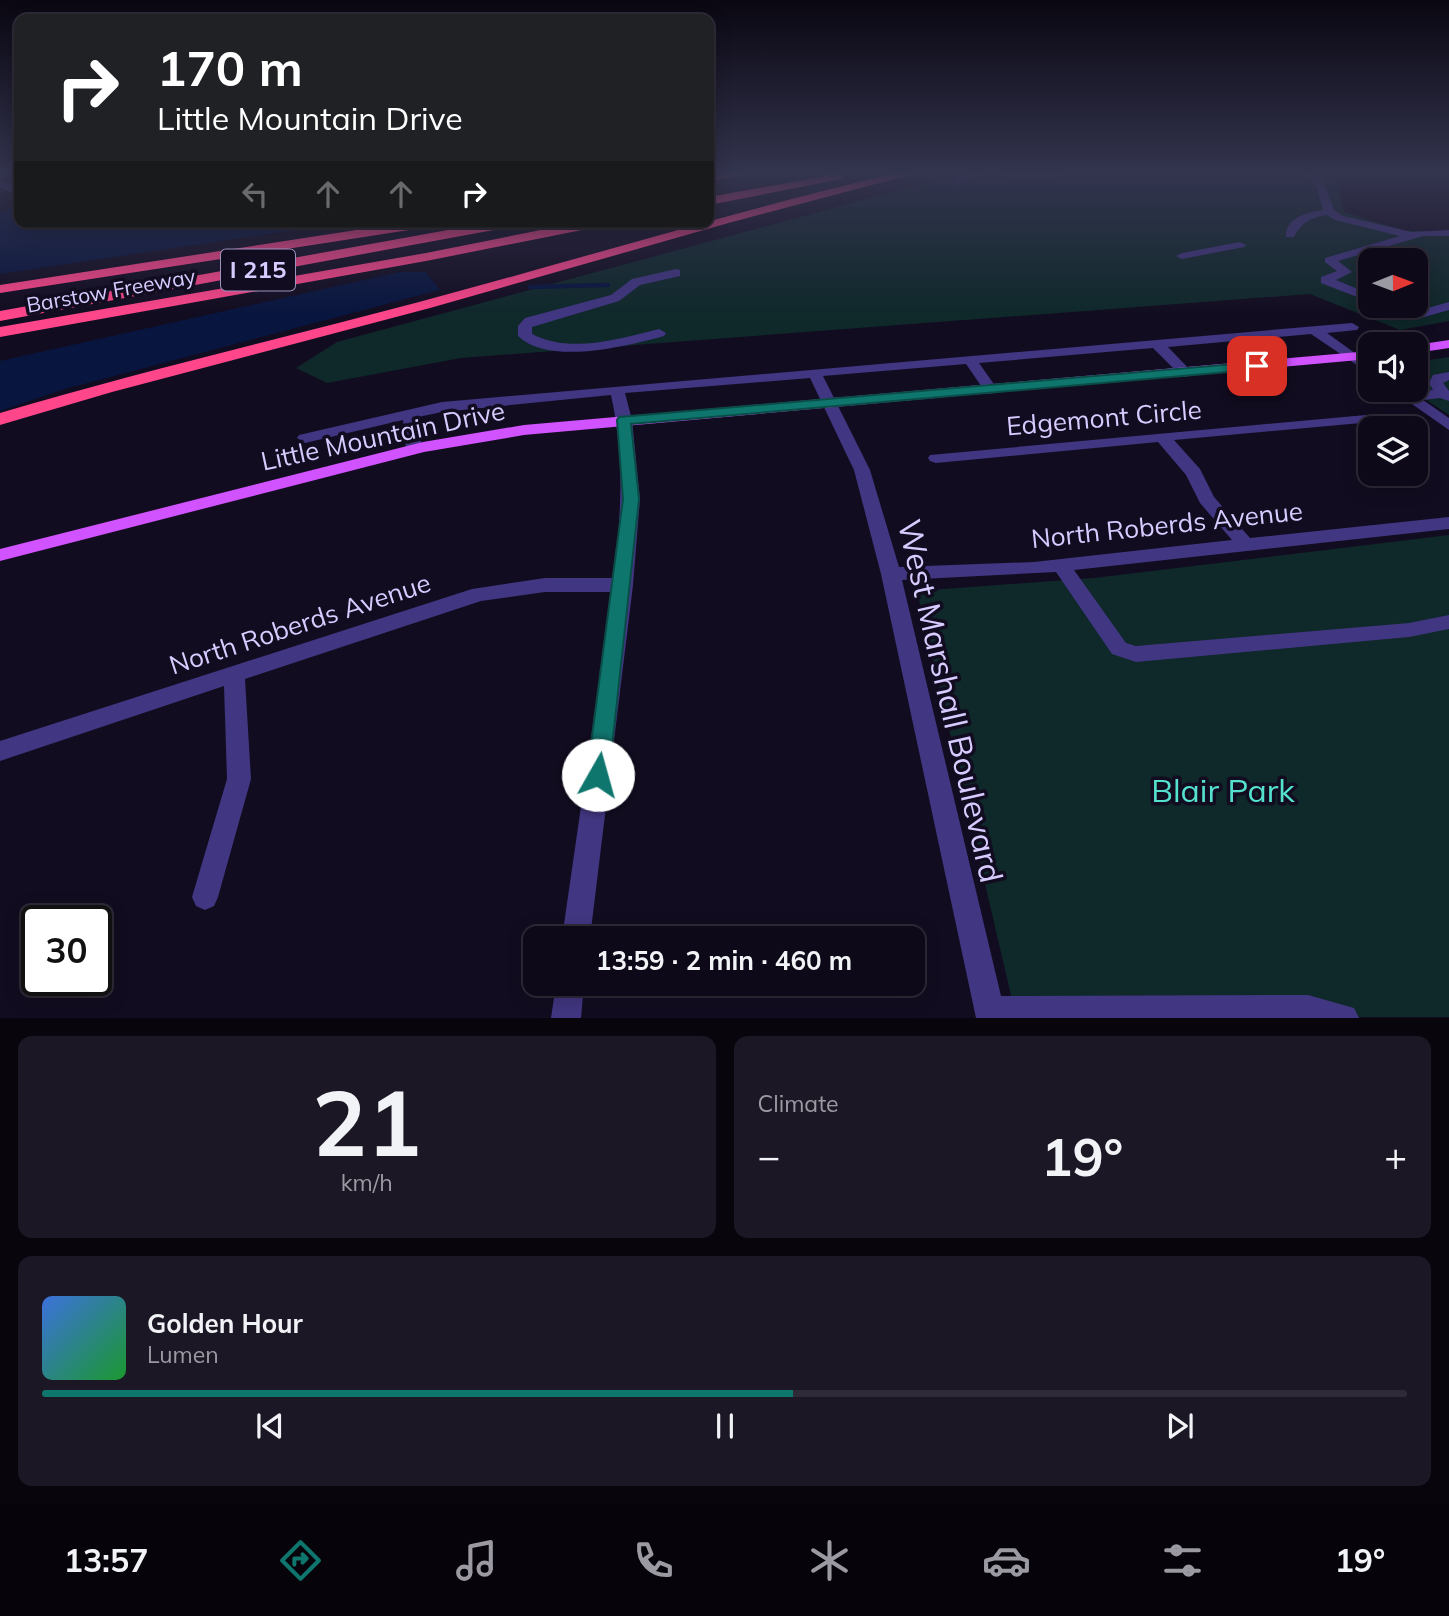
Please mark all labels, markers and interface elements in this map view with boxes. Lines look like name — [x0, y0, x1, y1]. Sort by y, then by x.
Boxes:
text: 170 m — [157, 37, 303, 98]
icon: right — [42, 42, 133, 133]
text: Little Mountain Drive — [157, 98, 463, 138]
icon: left — [236, 175, 274, 213]
icon: ahead — [309, 175, 347, 213]
icon: ahead — [382, 175, 420, 213]
icon: right — [455, 175, 493, 213]
north arrow — [1358, 248, 1428, 318]
map controls — [1358, 248, 1428, 486]
road number: I 215 — [221, 249, 295, 290]
street label: Barstow Freeway — [24, 262, 197, 318]
button: sound — [1358, 332, 1428, 402]
pin — [1227, 336, 1287, 396]
icon: arrive — [1238, 347, 1276, 385]
street label: Edgemont Circle — [1005, 393, 1203, 442]
street label: Little Mountain Drive — [258, 394, 508, 477]
button: layers — [1358, 416, 1428, 486]
street label: North Roberds Avenue — [1030, 494, 1304, 555]
street label: West Marshall Boulevard — [890, 515, 1012, 886]
street label: North Roberds Avenue — [165, 566, 435, 681]
position arrow — [561, 738, 635, 812]
park label: Blair Park — [1151, 770, 1295, 810]
speed limit sign: 30 — [21, 905, 112, 996]
text: 13:59 · 2 min · 460 m — [596, 944, 852, 977]
text: 21 — [312, 1065, 421, 1179]
text: Climate — [758, 1089, 839, 1118]
text: 19° — [1041, 1124, 1123, 1189]
text: − — [758, 1132, 780, 1180]
text: + — [1384, 1132, 1407, 1180]
text: km/h — [341, 1168, 393, 1197]
text: Golden Hour — [147, 1307, 303, 1340]
text: Lumen — [147, 1340, 219, 1369]
icon: previous — [251, 1407, 289, 1445]
icon: pause — [706, 1407, 744, 1445]
icon: next — [1161, 1407, 1199, 1445]
icon: directions — [276, 1536, 325, 1585]
icon: music — [452, 1536, 501, 1585]
icon: phone — [629, 1536, 678, 1585]
icon: climate — [805, 1536, 854, 1585]
icon: car — [982, 1536, 1031, 1585]
icon: filters — [1158, 1536, 1207, 1585]
text: 13:57 — [64, 1540, 148, 1580]
text: 19° — [1335, 1540, 1385, 1580]

